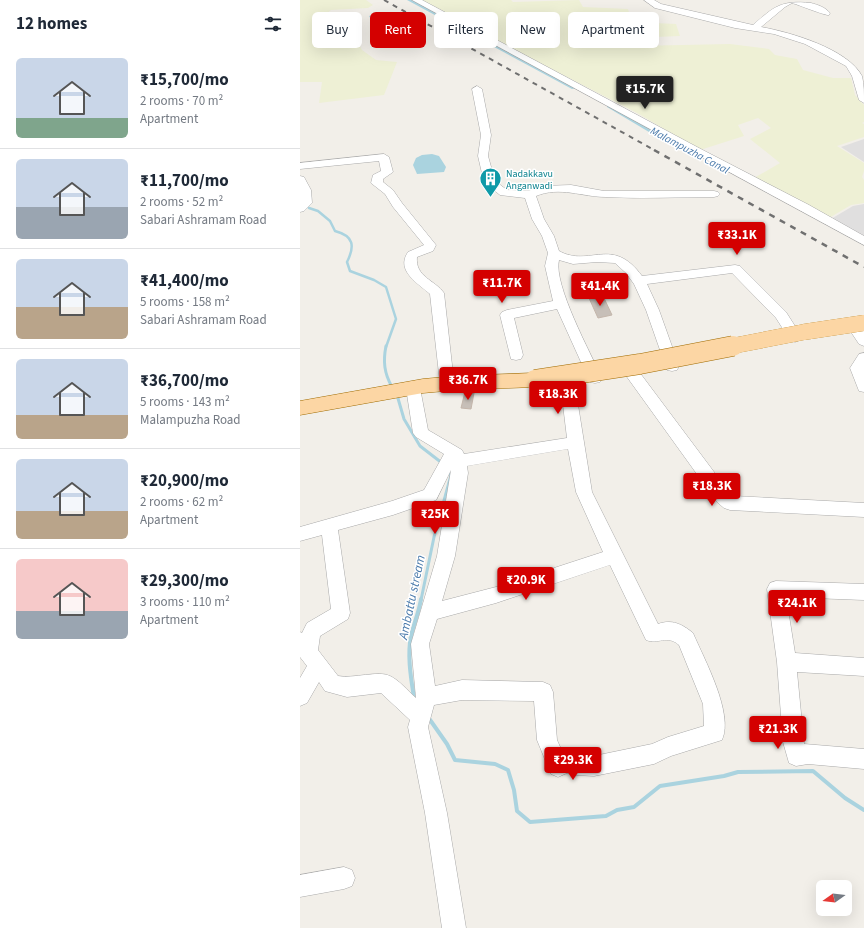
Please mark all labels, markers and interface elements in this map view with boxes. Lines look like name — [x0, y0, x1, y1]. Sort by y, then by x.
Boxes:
text: 12 homes — [16, 12, 87, 36]
chip: Buy — [312, 12, 362, 48]
chip: Rent — [370, 12, 426, 48]
chip: Filters — [434, 12, 498, 48]
chip: New — [506, 12, 560, 48]
chip: Apartment — [568, 12, 659, 48]
icon: filters — [262, 13, 284, 35]
text: ₹15,700/mo — [140, 68, 229, 92]
icon: home — [48, 74, 96, 122]
pin: ₹15.7K — [612, 76, 678, 110]
text: ₹15.7K — [625, 80, 665, 98]
text: 2 rooms · 70 m² — [140, 92, 223, 110]
text: Apartment — [140, 110, 198, 128]
water label: Malampuzha Canal — [648, 123, 732, 178]
building icon: Nadakkavu Anganwadi — [477, 166, 503, 199]
place label: Nadakkavu Anganwadi — [506, 167, 553, 193]
text: ₹11,700/mo — [140, 169, 229, 193]
icon: home — [48, 175, 96, 223]
text: 2 rooms · 52 m² — [140, 193, 223, 211]
text: Sabari Ashramam Road — [140, 211, 267, 229]
pin: ₹33.1K — [704, 222, 770, 256]
text: ₹33.1K — [717, 226, 757, 244]
text: ₹41,400/mo — [140, 269, 229, 293]
pin: ₹11.7K — [469, 270, 535, 304]
pin: ₹41.4K — [567, 273, 633, 307]
text: ₹11.7K — [482, 274, 522, 292]
icon: home — [48, 275, 96, 323]
text: ₹41.4K — [580, 277, 620, 295]
text: 5 rooms · 158 m² — [140, 293, 230, 311]
text: Sabari Ashramam Road — [140, 311, 267, 329]
pin: ₹36.7K — [435, 367, 501, 401]
text: ₹36,700/mo — [140, 369, 229, 393]
text: ₹36.7K — [448, 371, 488, 389]
icon: home — [48, 375, 96, 423]
pin: ₹18.3K — [525, 381, 591, 415]
text: ₹18.3K — [538, 385, 578, 403]
text: 5 rooms · 143 m² — [140, 393, 230, 411]
text: Malampuzha Road — [140, 411, 241, 429]
text: ₹20,900/mo — [140, 469, 229, 493]
pin: ₹18.3K — [679, 473, 745, 507]
icon: home — [48, 475, 96, 523]
text: ₹18.3K — [692, 477, 732, 495]
text: 2 rooms · 62 m² — [140, 493, 223, 511]
pin: ₹25K — [411, 501, 459, 535]
text: ₹25K — [421, 505, 449, 523]
text: Apartment — [140, 511, 198, 529]
water label: Ambattu stream — [394, 553, 430, 642]
pin: ₹20.9K — [493, 567, 559, 601]
text: ₹29,300/mo — [140, 569, 229, 593]
text: ₹20.9K — [506, 571, 546, 589]
icon: home — [48, 575, 96, 623]
pin: ₹24.1K — [764, 590, 830, 624]
text: 3 rooms · 110 m² — [140, 593, 230, 611]
text: ₹24.1K — [777, 594, 817, 612]
text: Apartment — [140, 611, 198, 629]
pin: ₹21.3K — [745, 716, 811, 750]
text: ₹21.3K — [758, 720, 798, 738]
pin: ₹29.3K — [540, 747, 606, 781]
text: ₹29.3K — [553, 751, 593, 769]
north arrow — [816, 880, 852, 916]
map controls — [816, 880, 852, 916]

